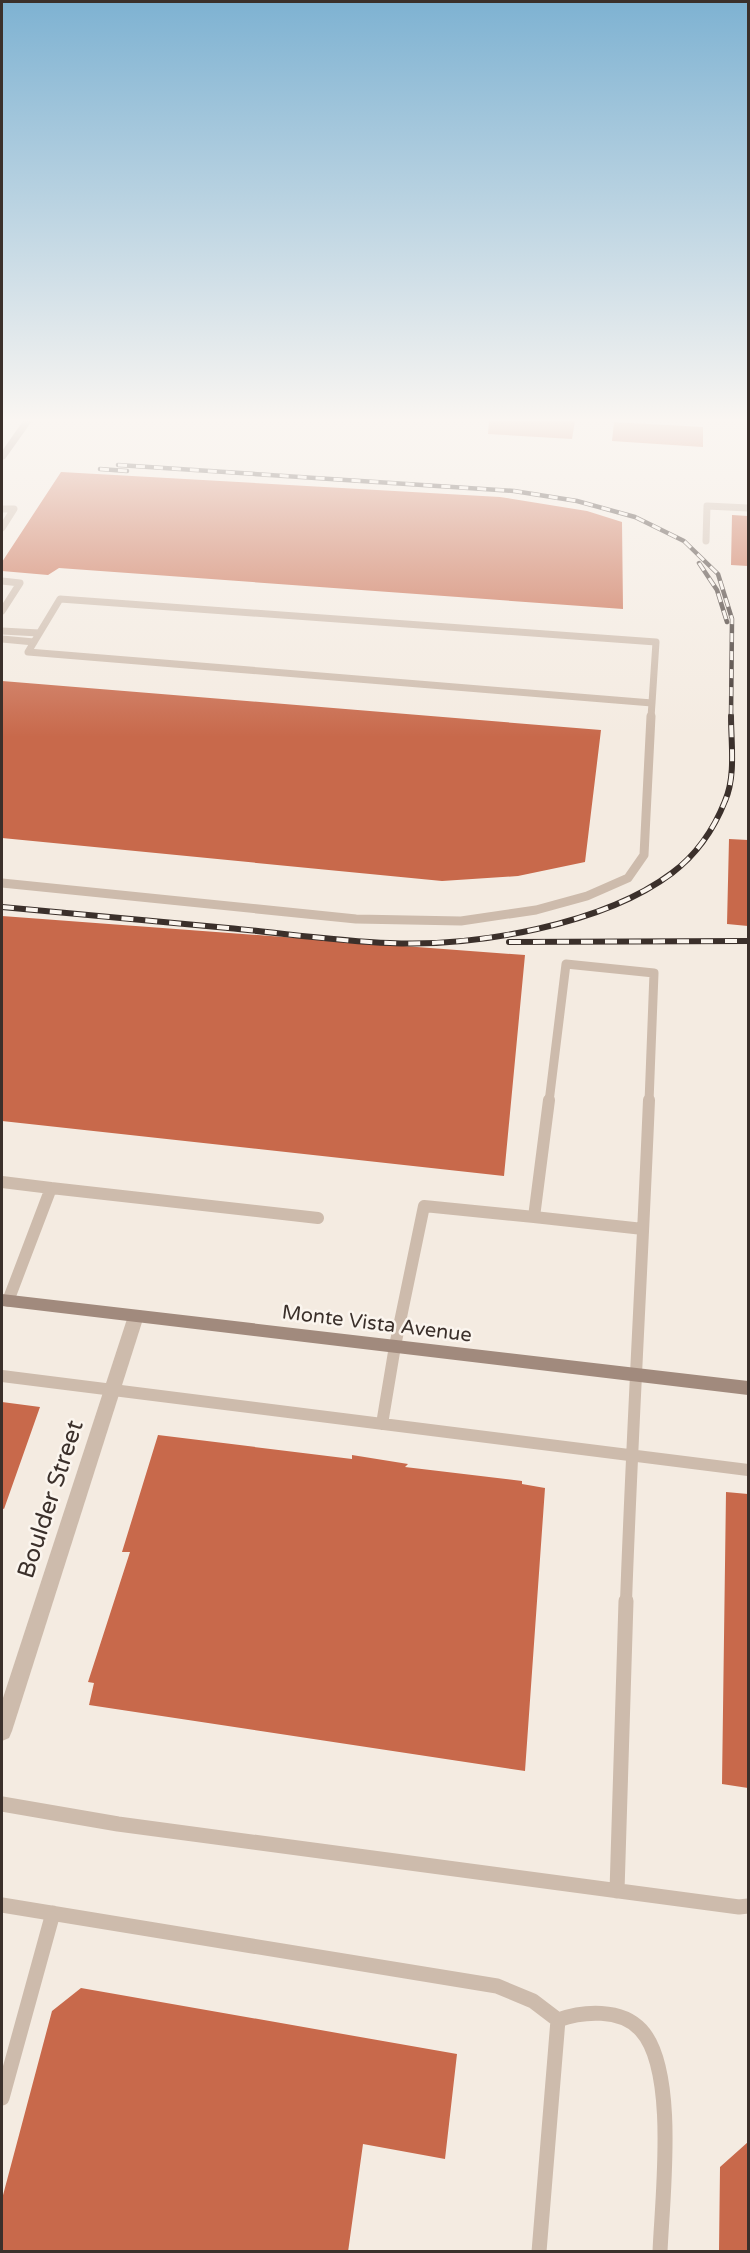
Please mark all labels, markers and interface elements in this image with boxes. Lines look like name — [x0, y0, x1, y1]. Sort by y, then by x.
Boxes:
street label: Monte Vista Avenue — [281, 1300, 473, 1348]
street label: Boulder Street — [11, 1416, 90, 1582]

